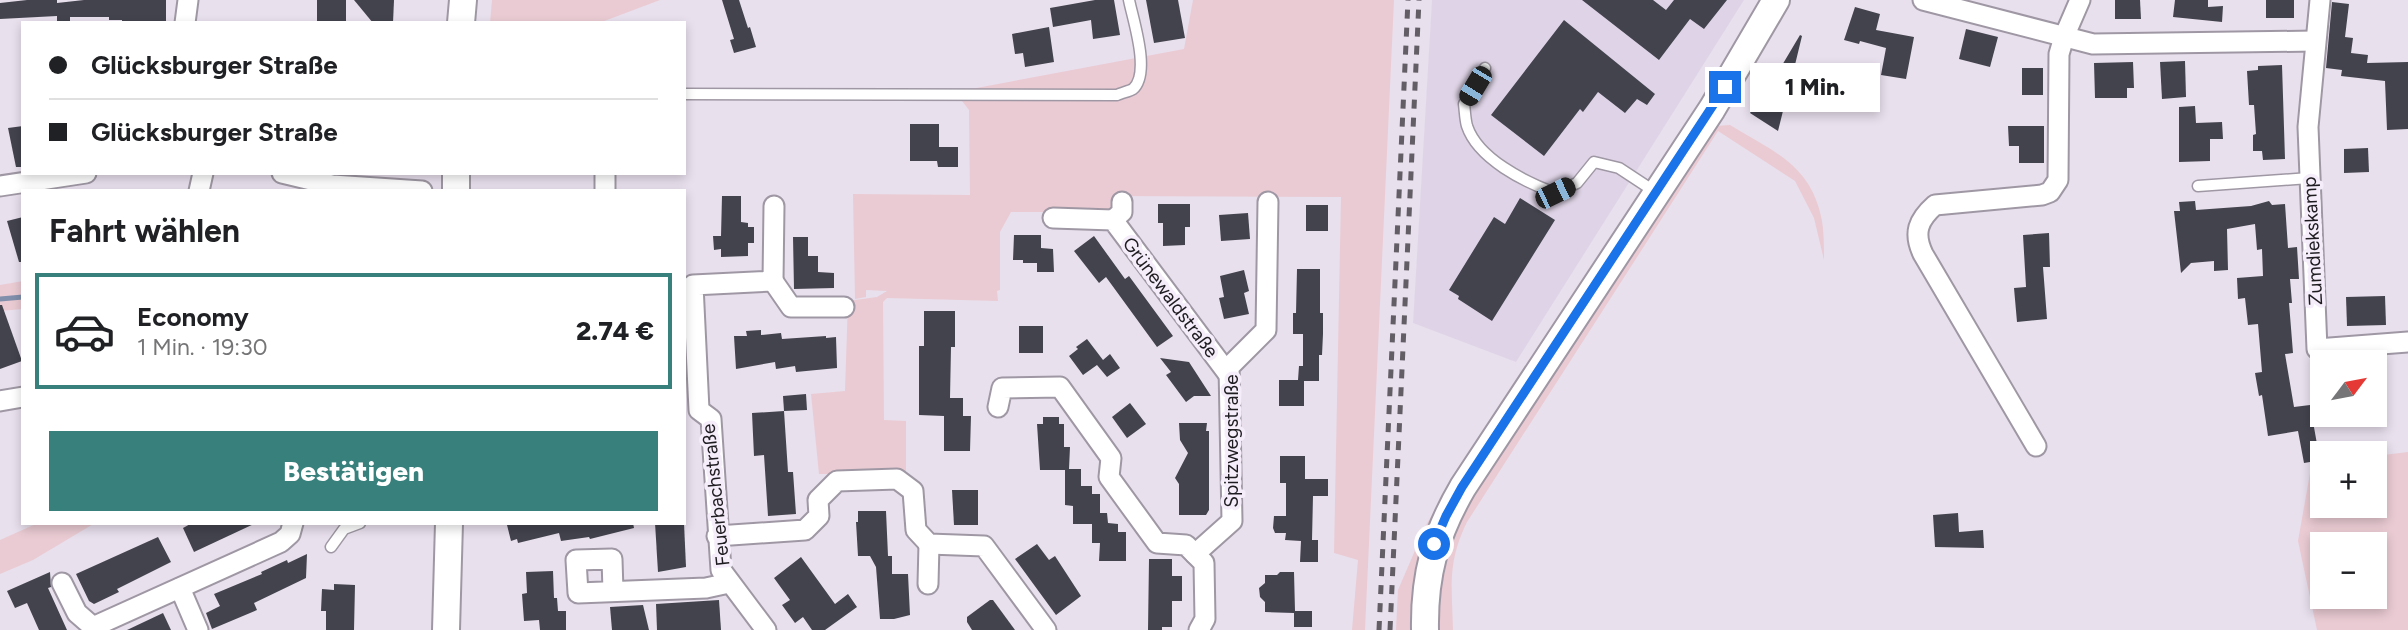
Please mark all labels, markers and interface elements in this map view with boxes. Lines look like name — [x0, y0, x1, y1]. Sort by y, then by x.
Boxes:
text: Glücksburger Straße — [91, 49, 338, 81]
callout: 1 Min. — [1750, 62, 1879, 112]
car — [1456, 63, 1495, 109]
route end — [1709, 71, 1741, 103]
text: 1 Min. — [1785, 73, 1845, 101]
text: Glücksburger Straße — [91, 116, 338, 148]
car — [1532, 174, 1579, 212]
street label: Zumdiekskamp — [2298, 176, 2327, 306]
text: Fahrt wählen — [49, 212, 240, 250]
street label: Grünewaldstraße — [1118, 232, 1223, 362]
icon: car — [53, 300, 116, 363]
text: Economy — [137, 301, 249, 333]
text: 2.74 € — [576, 315, 654, 347]
text: 1 Min. · 19:30 — [137, 333, 267, 361]
north arrow — [2310, 350, 2387, 427]
map controls — [2310, 350, 2387, 609]
street label: Spitzwegstraße — [1220, 374, 1243, 508]
street label: Feuerbachstraße — [697, 423, 734, 567]
button: Bestätigen — [49, 431, 658, 511]
button: + — [2310, 441, 2387, 518]
route start — [1418, 528, 1450, 560]
button: − — [2310, 532, 2387, 609]

